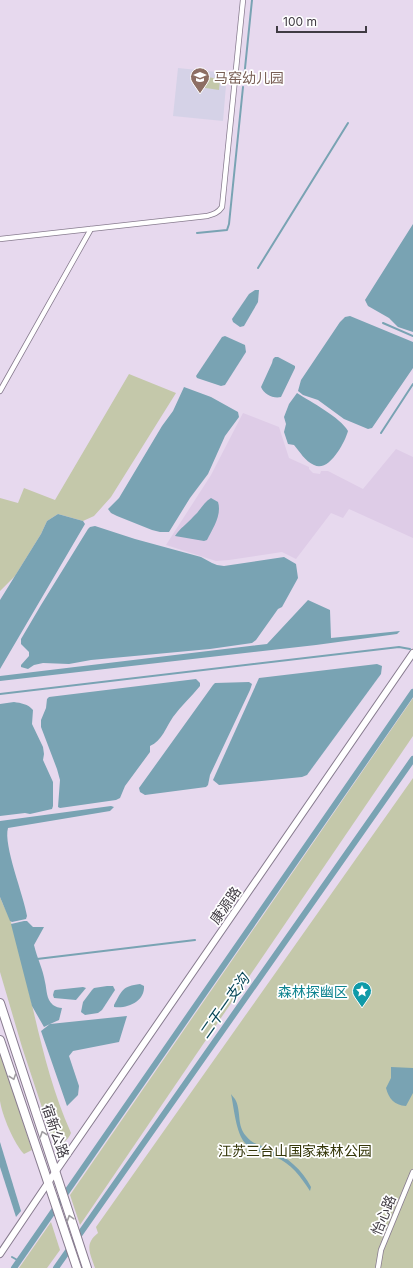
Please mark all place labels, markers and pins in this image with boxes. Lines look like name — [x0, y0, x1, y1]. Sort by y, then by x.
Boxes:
school or university icon: 马窑幼儿园 — [189, 66, 211, 94]
place label: 马窑幼儿园 — [214, 69, 284, 86]
place icon: 森林探幽区 — [351, 980, 373, 1008]
place label: 森林探幽区 — [278, 983, 348, 1000]

